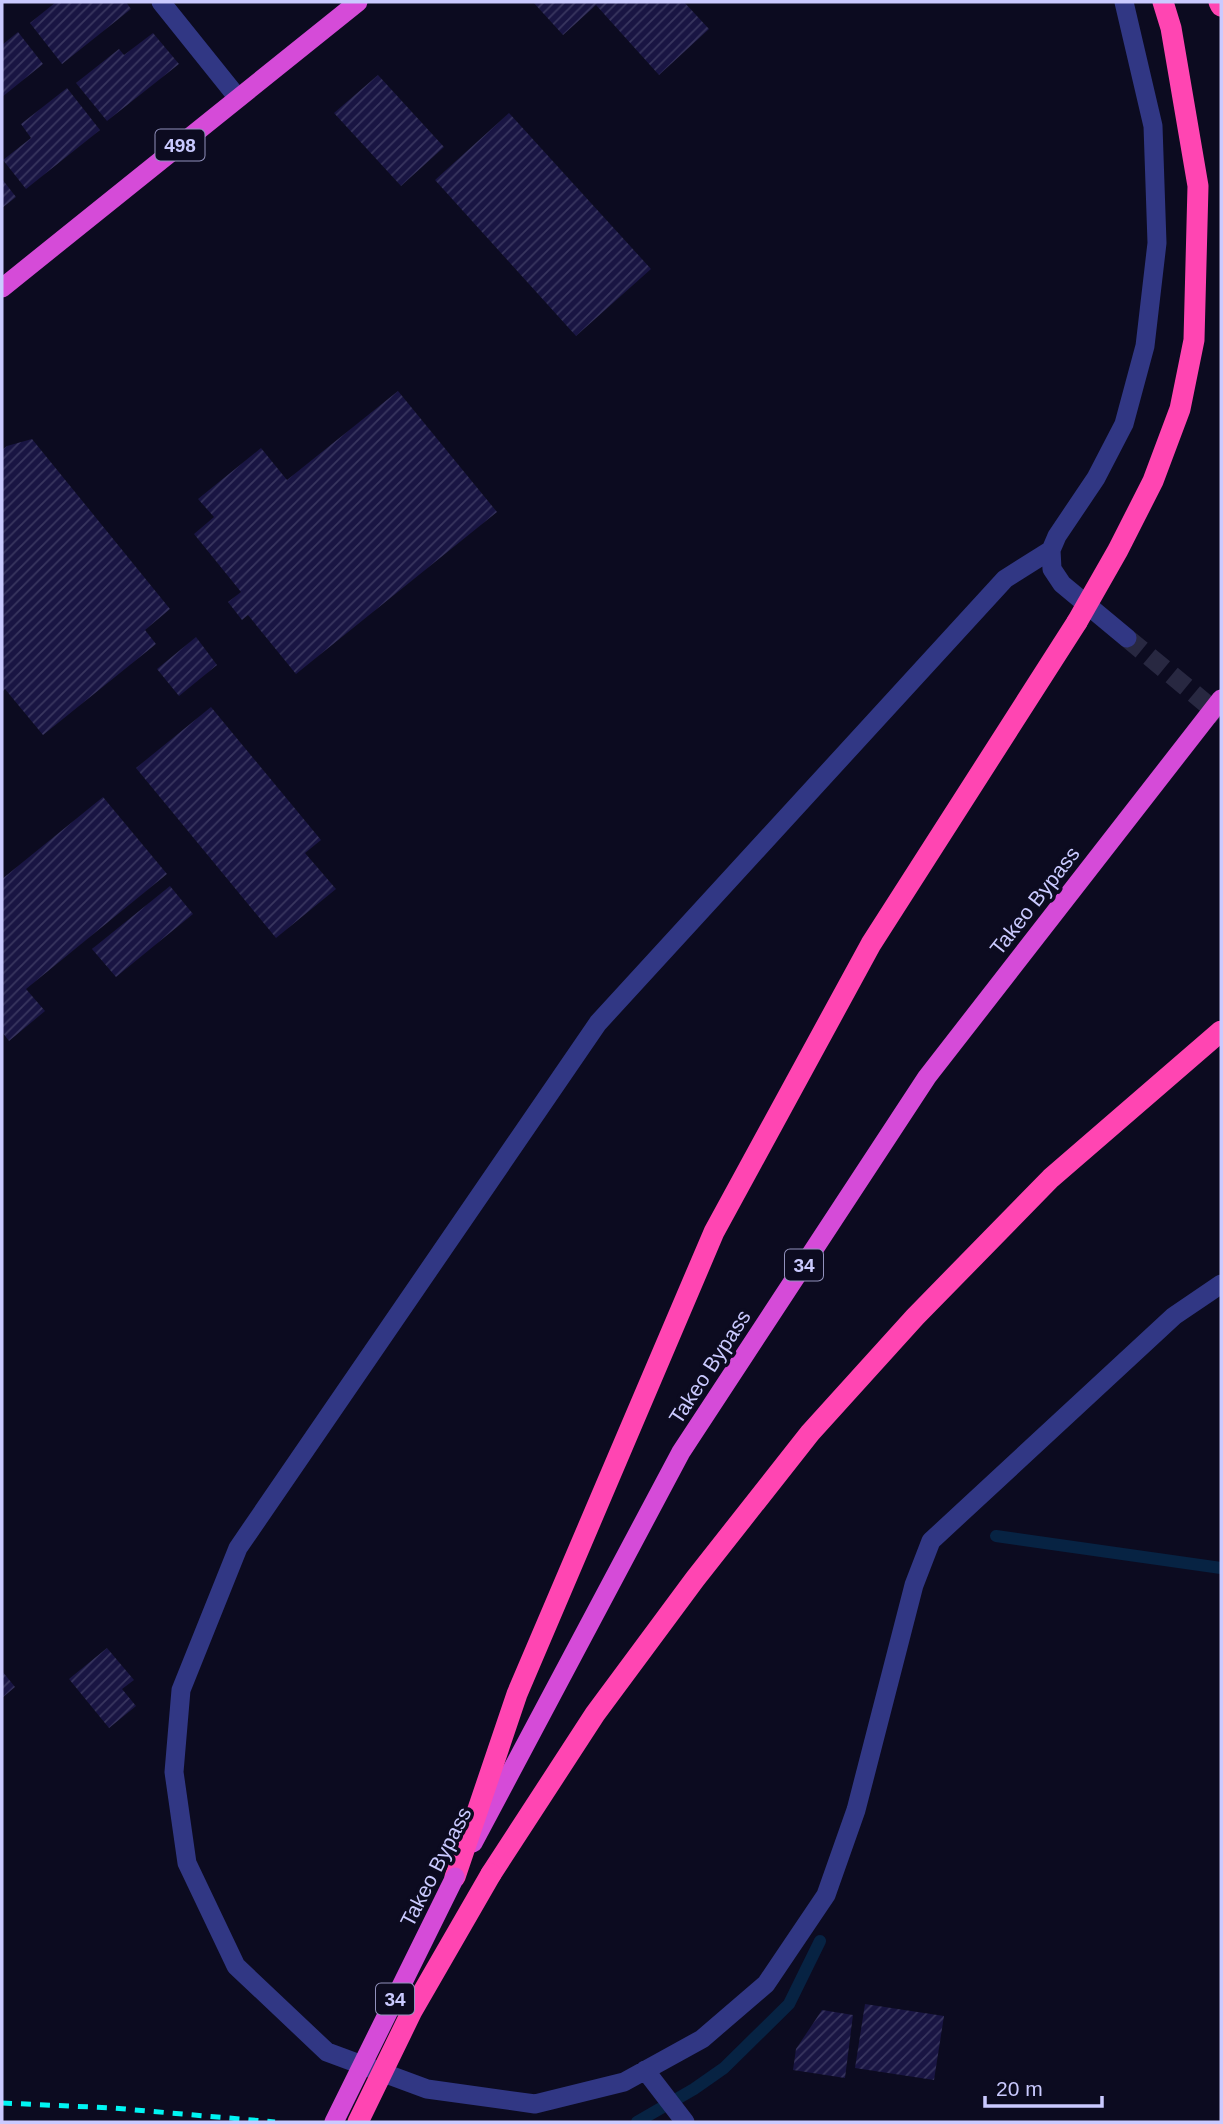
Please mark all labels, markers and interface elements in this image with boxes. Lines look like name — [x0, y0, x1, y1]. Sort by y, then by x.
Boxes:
road number: 498 — [156, 130, 204, 160]
street label: Takeo Bypass — [985, 842, 1084, 959]
road number: 34 — [785, 1250, 823, 1280]
street label: Takeo Bypass — [664, 1306, 755, 1428]
street label: Takeo Bypass — [396, 1803, 475, 1930]
road number: 34 — [376, 1983, 414, 2014]
scale bar — [985, 2064, 1102, 2108]
text: 20 m — [996, 2077, 1043, 2100]

